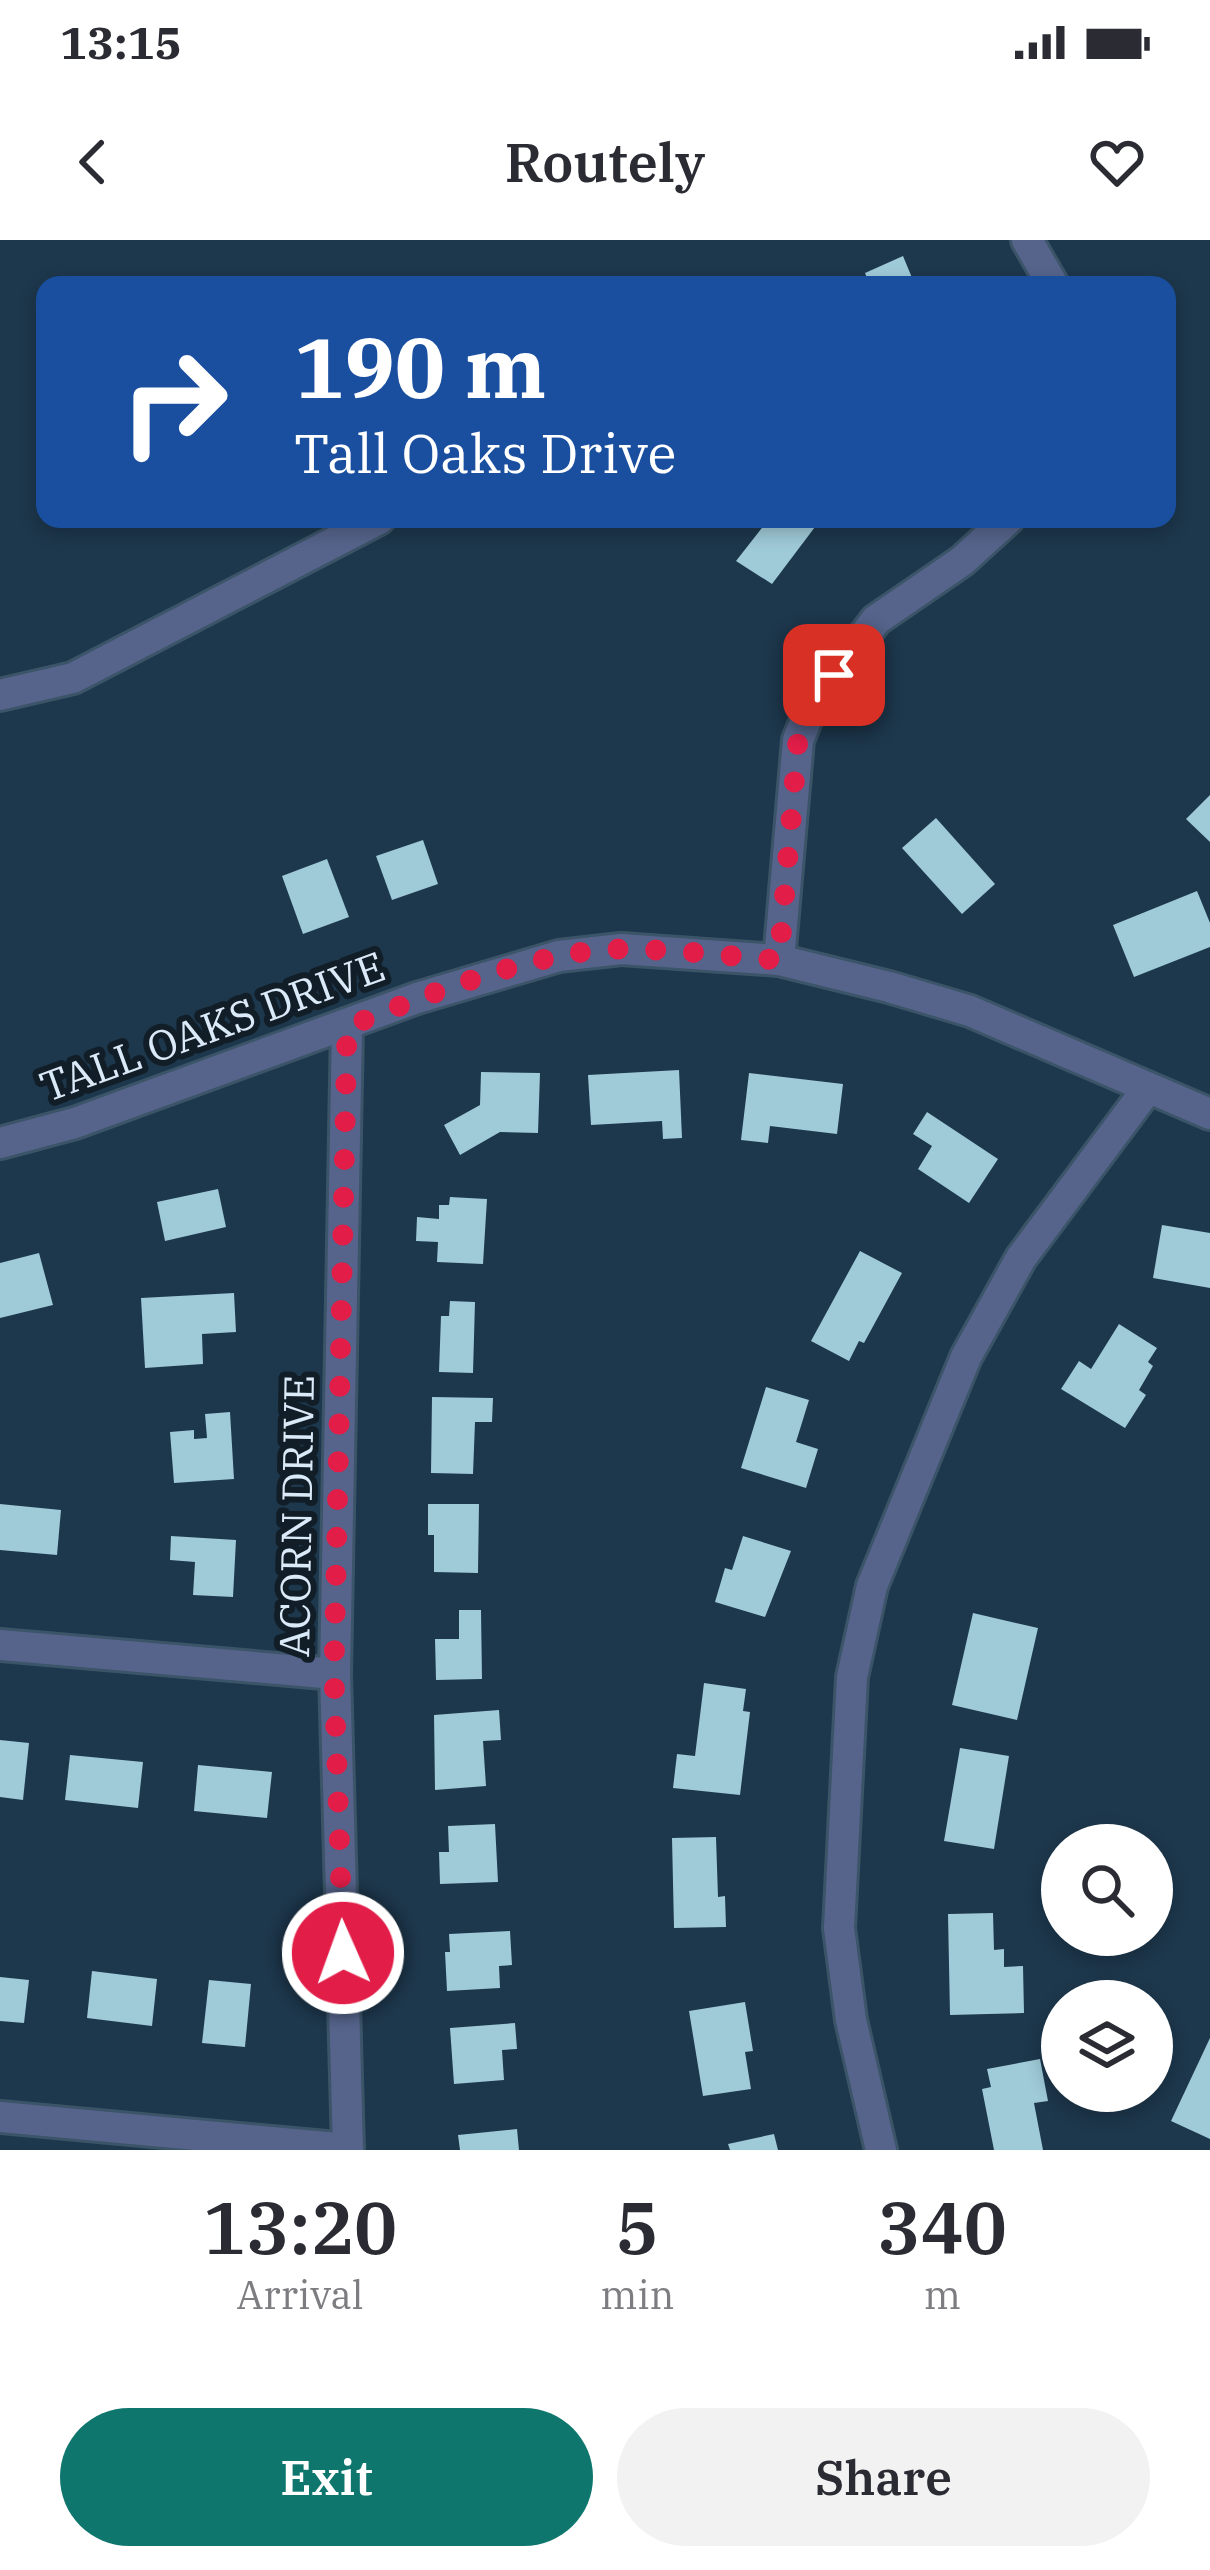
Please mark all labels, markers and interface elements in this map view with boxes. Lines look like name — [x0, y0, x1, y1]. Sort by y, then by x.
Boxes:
text: 13:15 — [60, 13, 182, 71]
text: Routely — [505, 127, 705, 197]
icon: back — [60, 129, 126, 195]
icon: heart — [1084, 129, 1150, 195]
text: 190 m — [294, 312, 546, 421]
icon: right — [96, 324, 252, 480]
text: Tall Oaks Drive — [294, 418, 676, 488]
pin — [783, 624, 885, 726]
icon: arrive — [801, 642, 867, 708]
street label: TALL OAKS DRIVE — [32, 938, 392, 1114]
street label: ACORN DRIVE — [266, 1374, 326, 1658]
map controls — [1041, 1824, 1173, 2112]
button: search — [1041, 1824, 1173, 1956]
position arrow — [280, 1890, 406, 2016]
button: layers — [1041, 1980, 1173, 2112]
text: 13:20 — [203, 2180, 397, 2274]
text: 5 — [616, 2180, 659, 2274]
text: 340 — [877, 2180, 1007, 2274]
text: Arrival — [237, 2269, 364, 2320]
text: min — [600, 2269, 675, 2320]
text: m — [924, 2269, 961, 2320]
button: Exit — [60, 2408, 593, 2546]
button: Share — [617, 2408, 1150, 2546]

